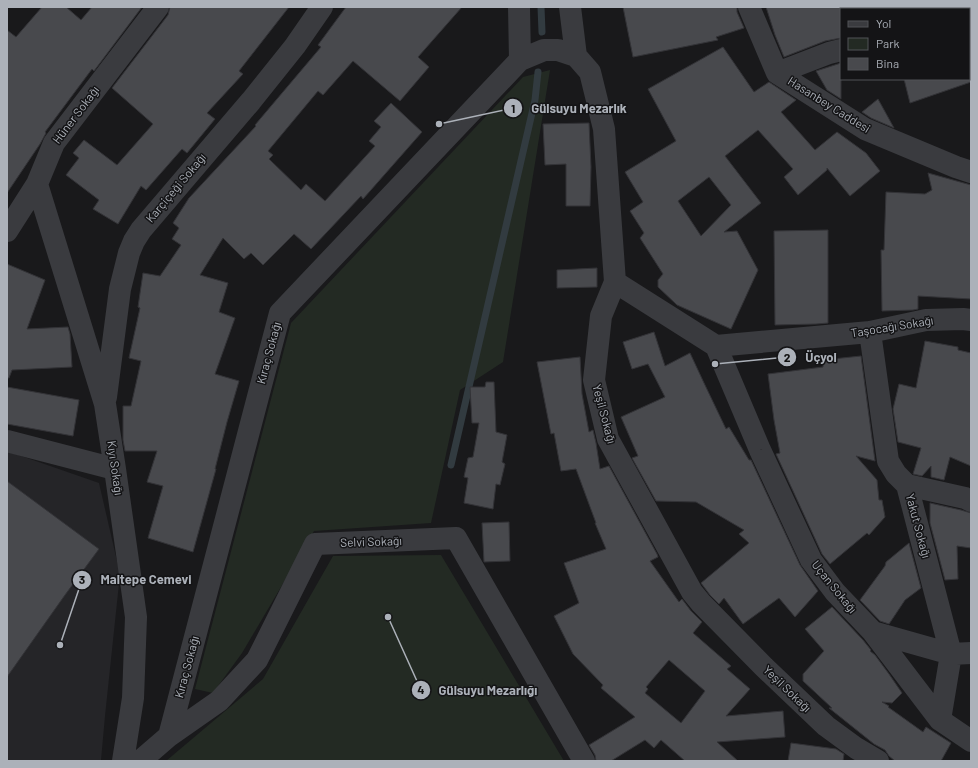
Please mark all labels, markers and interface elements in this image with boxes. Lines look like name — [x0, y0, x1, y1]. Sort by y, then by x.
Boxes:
legend — [840, 8, 970, 80]
text: Yol — [876, 16, 891, 30]
text: Park — [876, 36, 900, 50]
text: Bina — [876, 56, 899, 70]
street label: Hasanbey Caddesi — [786, 73, 873, 135]
street label: Hüner Sokağı — [49, 83, 101, 146]
callout: Gülsuyu Mezarlık — [503, 96, 635, 121]
text: Gülsuyu Mezarlık — [531, 100, 627, 116]
text: 1 — [511, 101, 515, 115]
street label: Karçiçeği Sokağı — [142, 150, 208, 225]
street label: Taşocağı Sokağı — [850, 313, 934, 339]
street label: Kıraç Sokağı — [253, 320, 283, 385]
callout: Üçyol — [777, 345, 845, 370]
text: Üçyol — [805, 349, 837, 365]
text: 2 — [784, 350, 791, 364]
street label: Yeşil Sokağı — [590, 382, 620, 445]
street label: Kıyı Sokağı — [105, 440, 127, 496]
street label: Yakut Sokağı — [904, 492, 934, 560]
street label: Selvi Sokağı — [340, 533, 402, 549]
street label: Uçan Sokağı — [809, 557, 860, 615]
callout: Maltepe Cemevi — [72, 567, 199, 592]
text: Maltepe Cemevi — [101, 571, 191, 587]
text: 3 — [79, 572, 85, 586]
street label: Kıraç Sokağı — [171, 634, 201, 699]
street label: Yeşil Sokağı — [761, 662, 814, 714]
callout: Gülsuyu Mezarlığı — [411, 678, 546, 703]
text: 4 — [417, 682, 425, 696]
text: Gülsuyu Mezarlığı — [439, 682, 537, 698]

